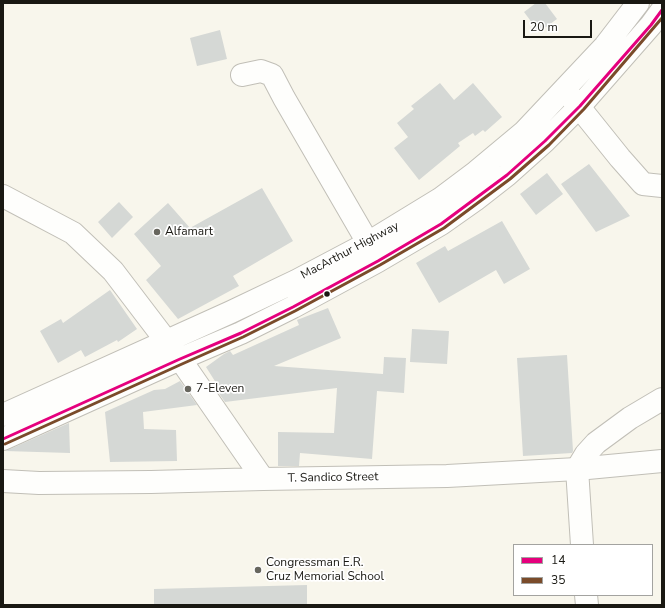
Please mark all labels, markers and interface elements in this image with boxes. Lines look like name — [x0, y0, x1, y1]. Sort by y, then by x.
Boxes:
scale bar — [525, 12, 594, 38]
text: 20 m — [530, 19, 558, 35]
street label: MacArthur Highway — [299, 219, 401, 283]
place label: Alfamart — [165, 225, 213, 239]
marker: Alfamart — [152, 227, 162, 237]
unlabelled marker — [322, 289, 332, 299]
place label: 7-Eleven — [196, 382, 244, 396]
marker: 7-Eleven — [183, 384, 193, 394]
street label: T. Sandico Street — [288, 470, 378, 486]
legend — [513, 544, 653, 596]
text: 14 — [551, 552, 565, 568]
place label: Congressman E.R. Cruz Memorial School — [266, 556, 384, 584]
marker: Congressman E.R. Cruz Memorial School — [253, 565, 263, 575]
text: 35 — [551, 572, 565, 588]

